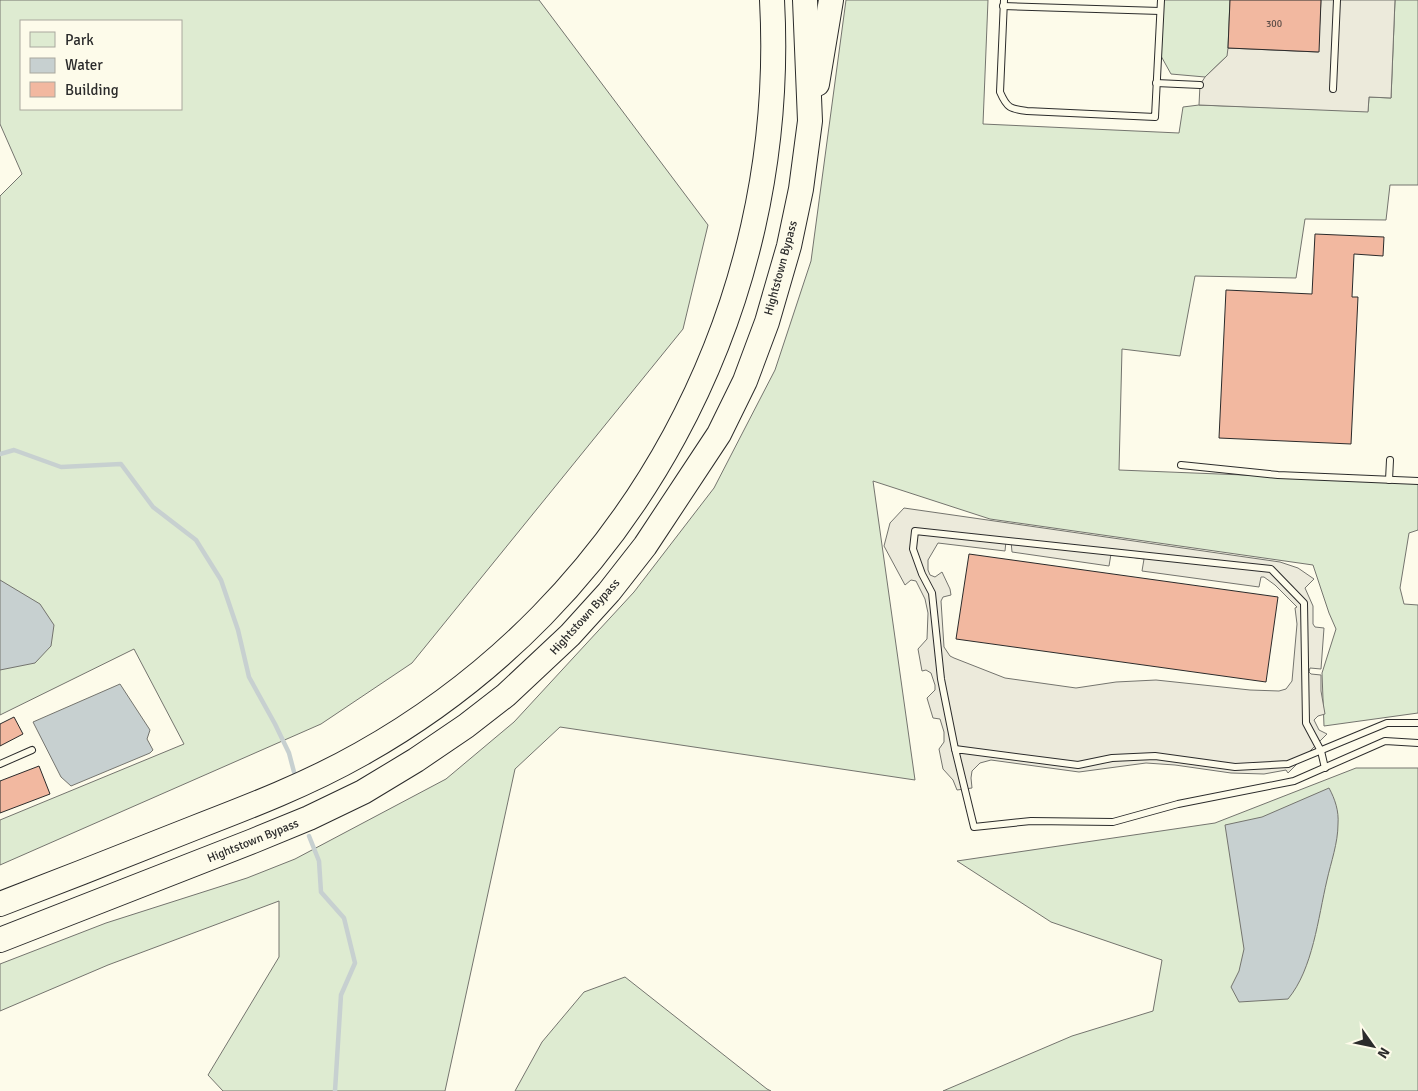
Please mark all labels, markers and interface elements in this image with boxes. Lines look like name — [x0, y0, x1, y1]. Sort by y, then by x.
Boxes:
house number: 300 — [1266, 18, 1282, 30]
legend — [20, 20, 182, 110]
text: Park — [65, 31, 94, 49]
text: Water — [65, 56, 103, 74]
text: Building — [65, 81, 119, 99]
street label: Hightstown Bypass — [761, 219, 801, 317]
street label: Hightstown Bypass — [547, 576, 623, 658]
street label: Hightstown Bypass — [205, 816, 301, 866]
north arrow — [1348, 1021, 1398, 1071]
text: N — [1374, 1044, 1393, 1062]

